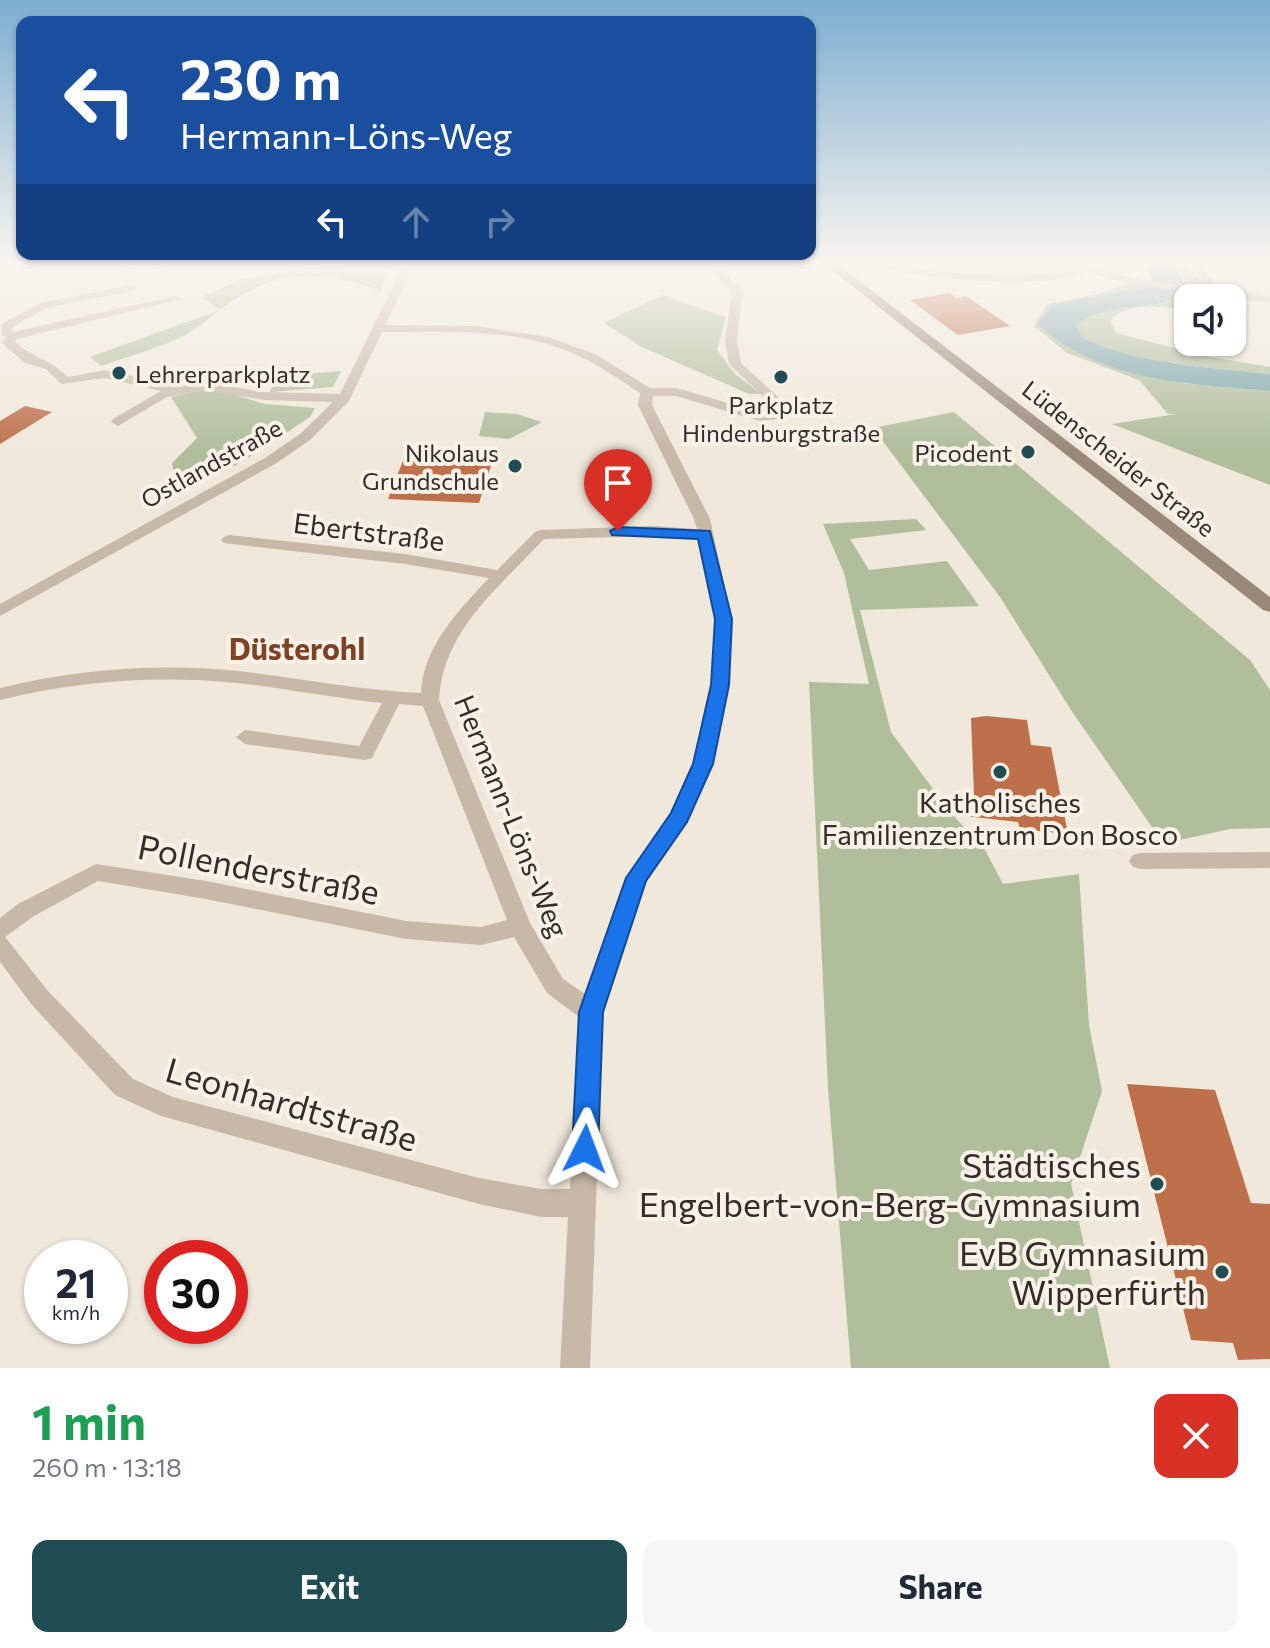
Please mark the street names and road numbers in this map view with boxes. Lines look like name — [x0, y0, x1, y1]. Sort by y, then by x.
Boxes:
street label: Lüdenscheider Straße — [1017, 374, 1221, 542]
street label: Ostlandstraße — [136, 412, 286, 514]
street label: Ebertstraße — [291, 505, 447, 557]
street label: Hermann-Löns-Weg — [448, 690, 576, 942]
street label: Pollenderstraße — [135, 824, 383, 912]
street label: Leonhardtstraße — [161, 1047, 423, 1159]

